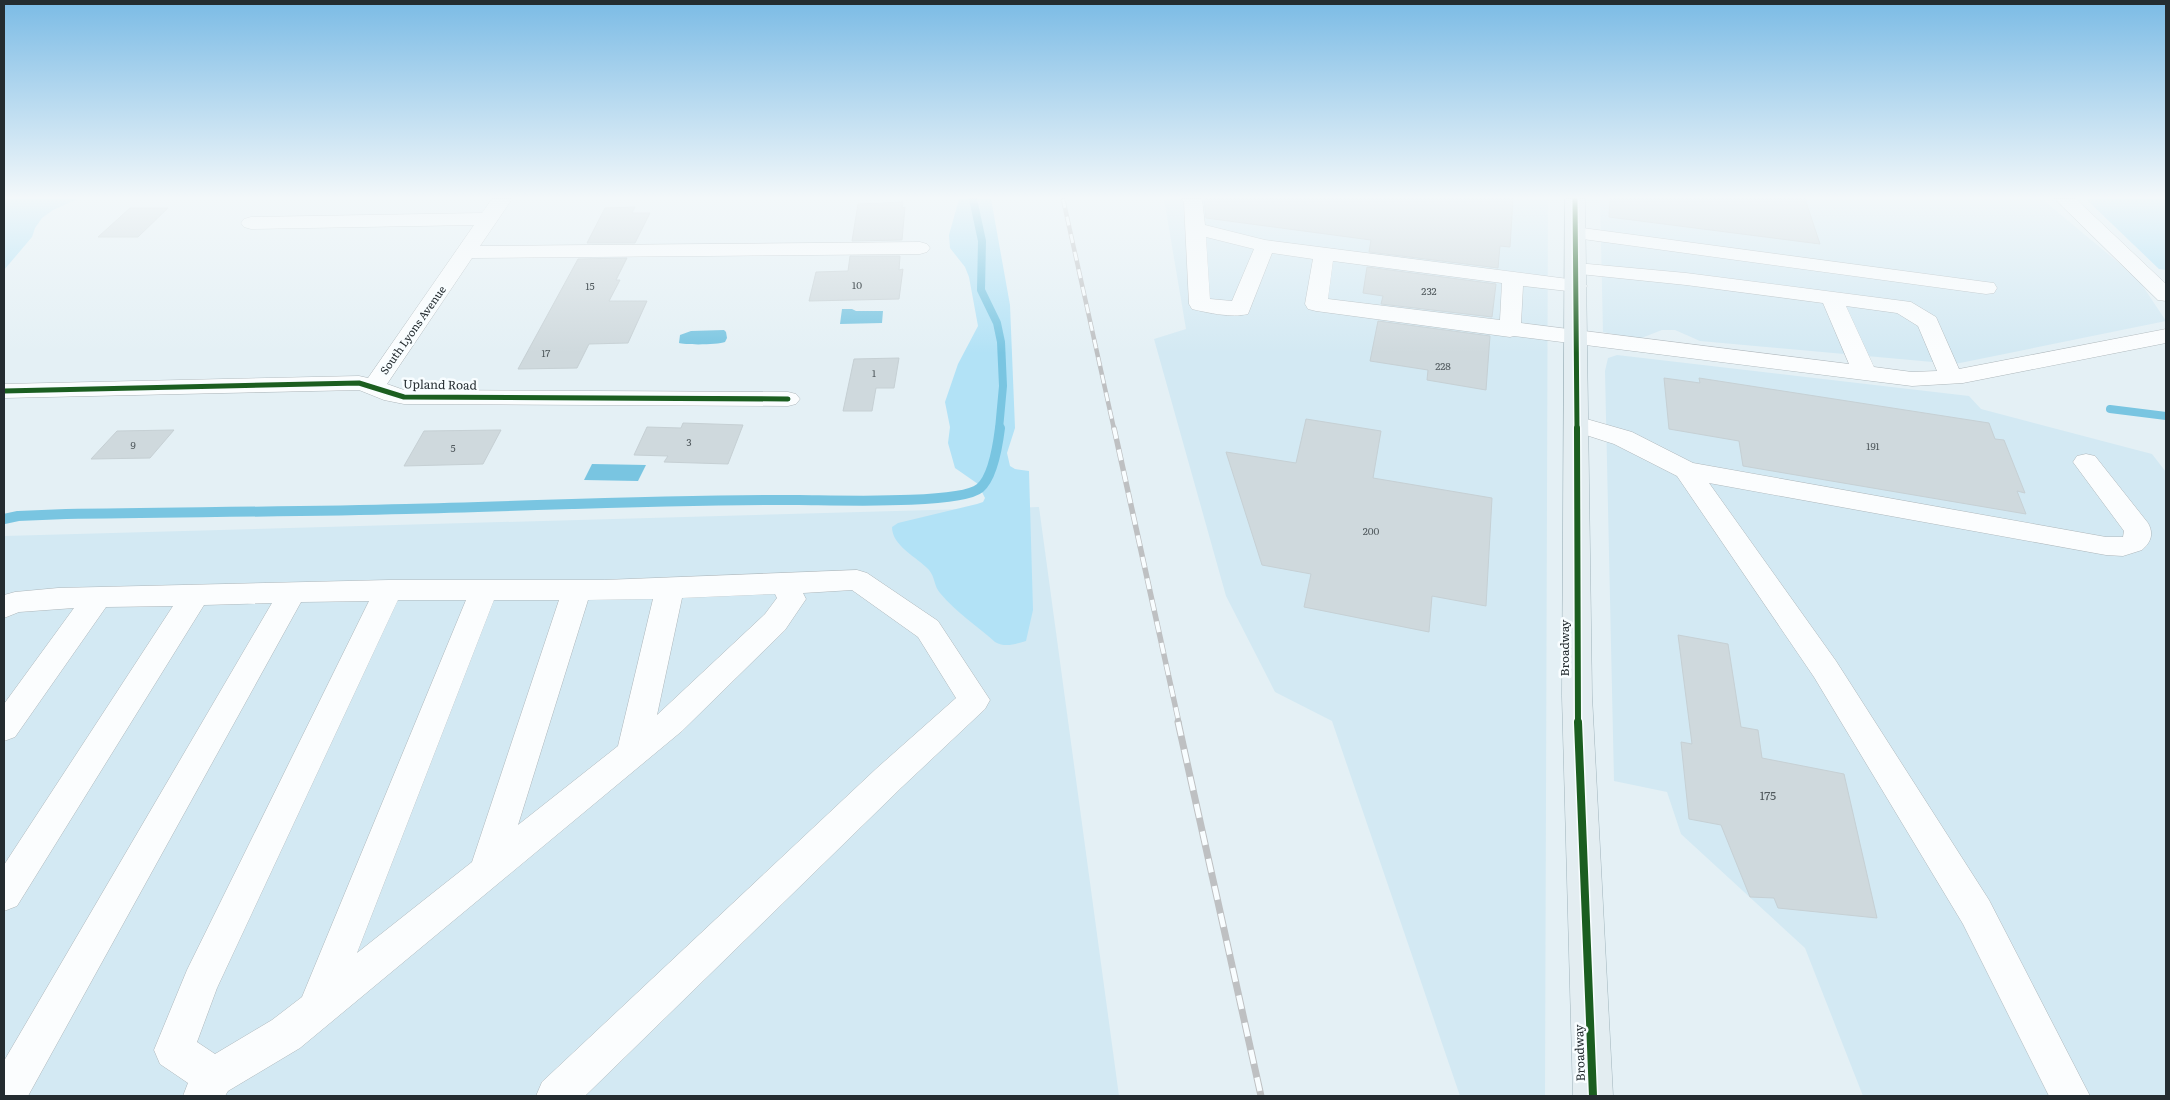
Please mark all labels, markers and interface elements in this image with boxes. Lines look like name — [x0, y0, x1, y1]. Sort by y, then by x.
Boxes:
house number: 10 — [852, 277, 862, 292]
house number: 15 — [585, 278, 595, 293]
street label: South Lyons Avenue — [375, 282, 449, 377]
house number: 232 — [1421, 283, 1437, 298]
house number: 17 — [542, 345, 550, 360]
house number: 228 — [1435, 358, 1451, 373]
house number: 1 — [872, 365, 876, 380]
street label: Upland Road — [403, 374, 478, 394]
house number: 3 — [686, 434, 692, 449]
house number: 9 — [130, 437, 136, 452]
house number: 191 — [1866, 438, 1880, 453]
house number: 5 — [450, 440, 456, 455]
house number: 200 — [1363, 523, 1380, 538]
street label: Broadway — [1555, 619, 1573, 677]
house number: 175 — [1760, 786, 1776, 804]
street label: Broadway — [1569, 1024, 1589, 1082]

